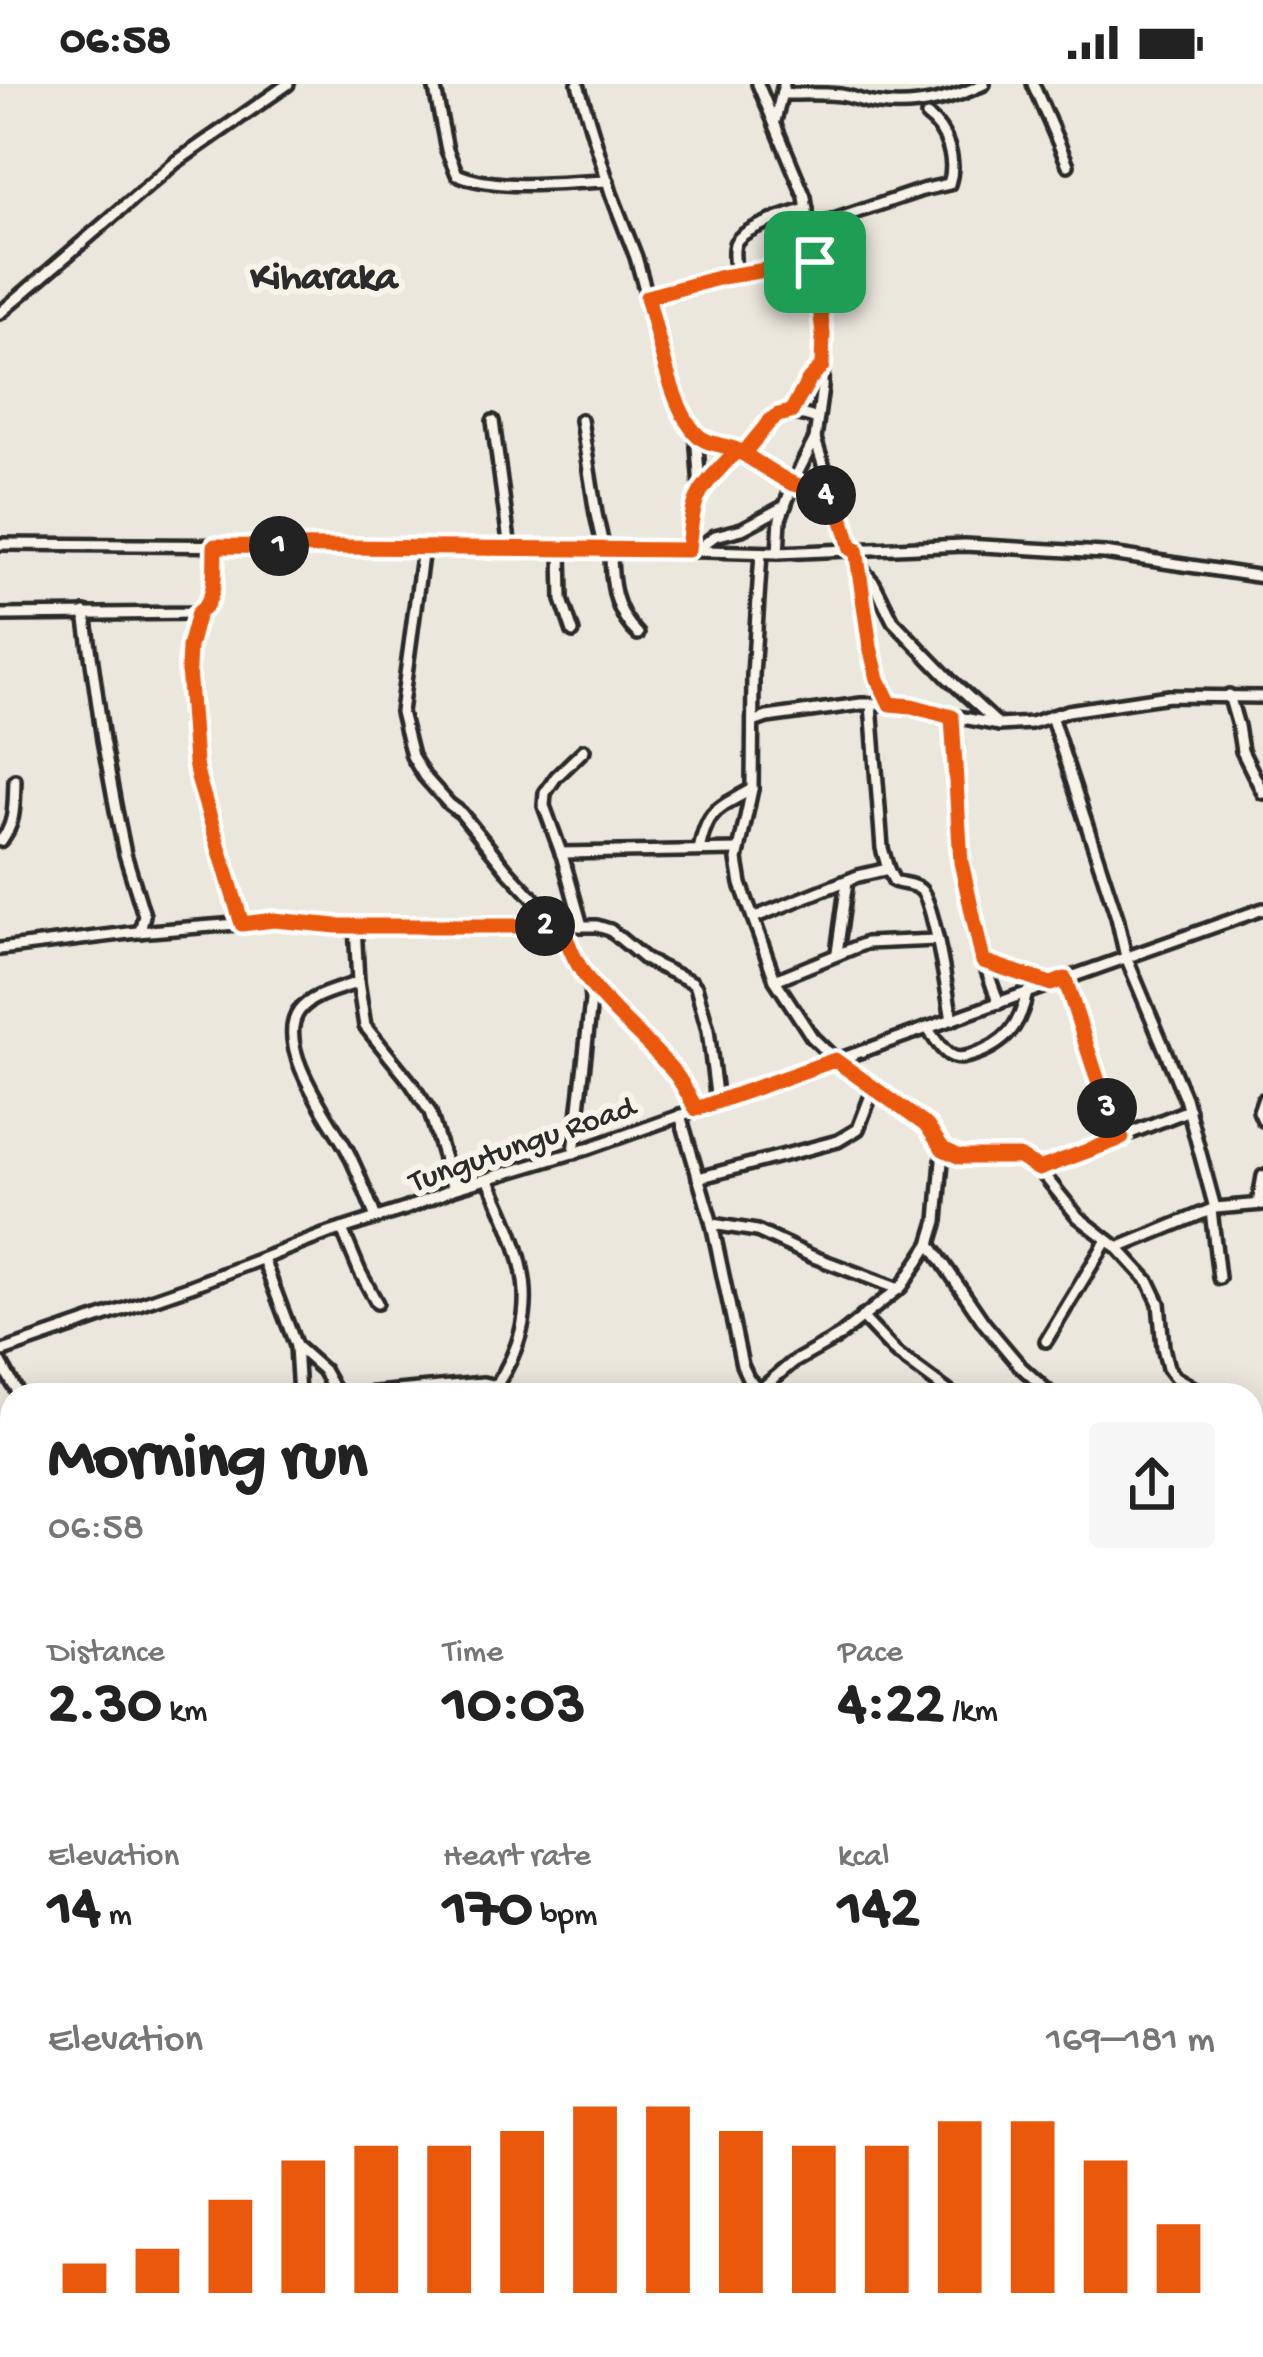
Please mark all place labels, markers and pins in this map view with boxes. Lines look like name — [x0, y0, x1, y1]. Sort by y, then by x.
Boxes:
pin — [764, 211, 866, 313]
pin: 4 — [796, 465, 856, 525]
pin: 1 — [249, 516, 309, 576]
pin: 2 — [515, 896, 575, 956]
pin: 3 — [1077, 1078, 1137, 1138]

